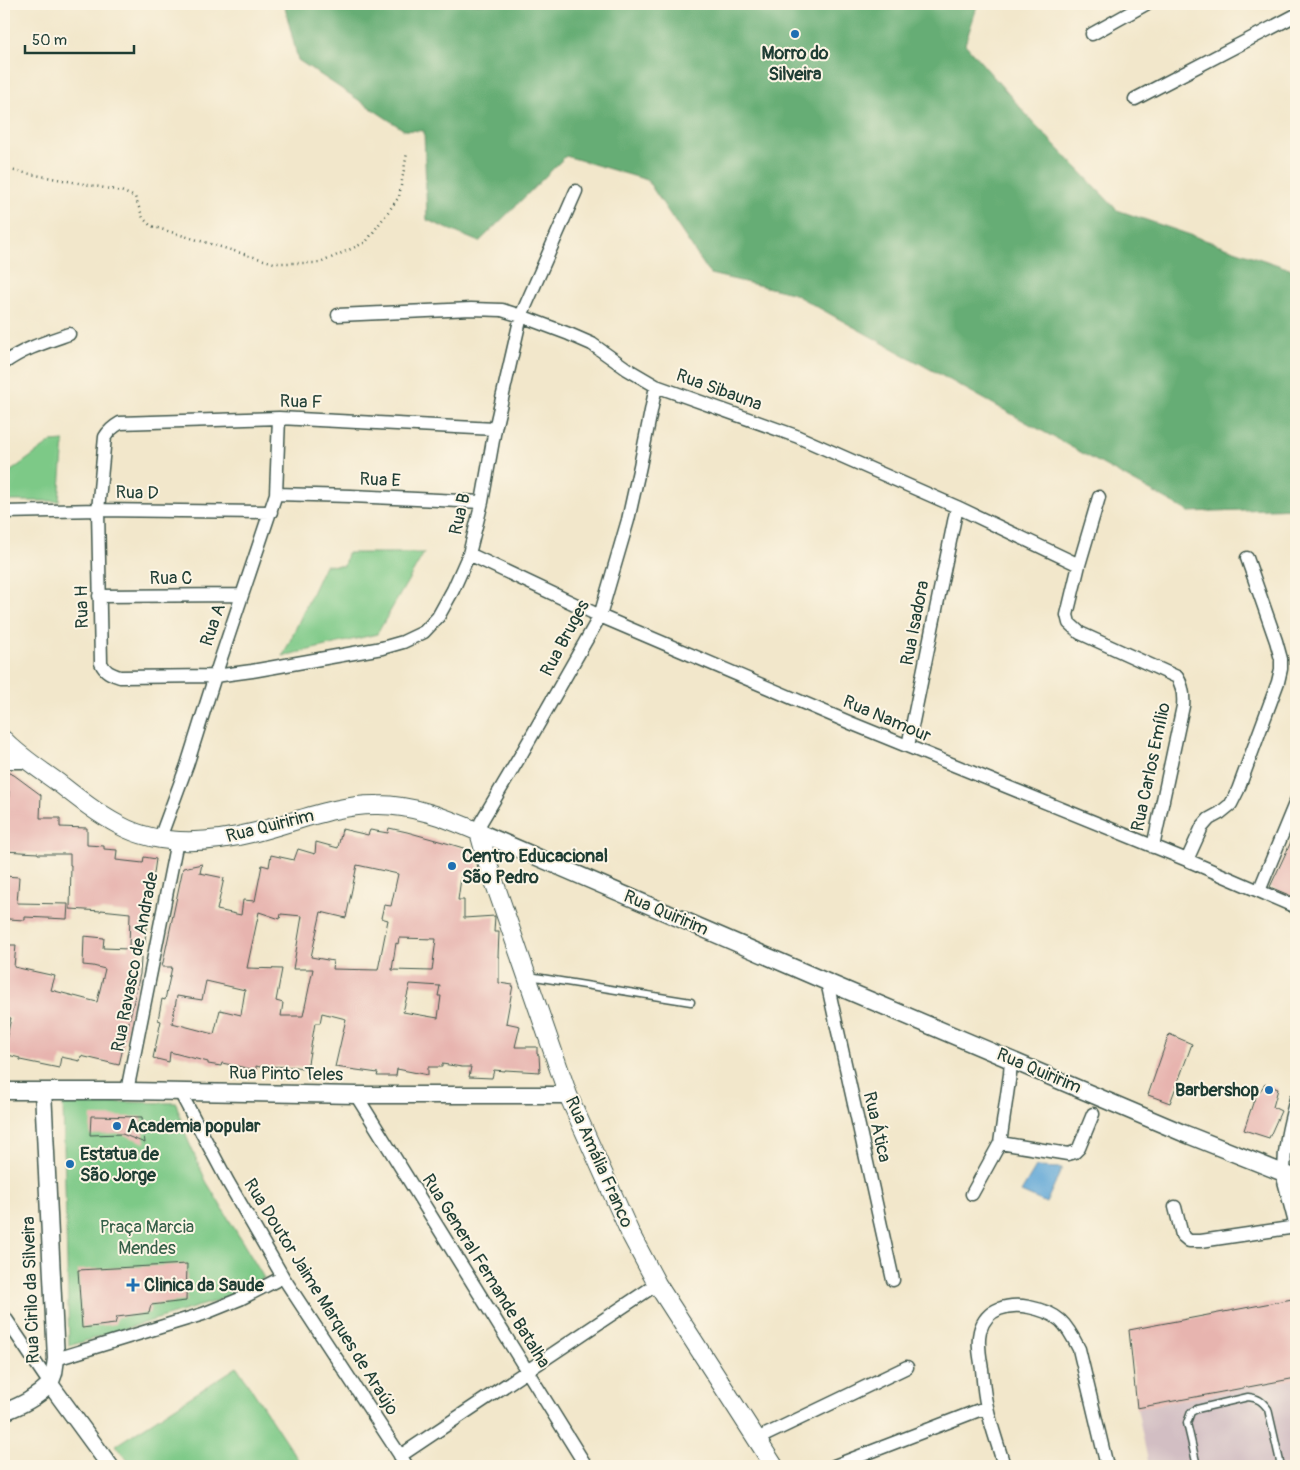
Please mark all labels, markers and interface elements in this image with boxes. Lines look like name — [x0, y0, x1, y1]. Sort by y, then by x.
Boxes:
scale bar — [25, 22, 134, 54]
marker: Morro do Silveira — [789, 28, 801, 40]
text: 50 m — [32, 31, 67, 50]
place label: Morro do Silveira — [762, 42, 829, 86]
street label: Rua Sibauna — [673, 364, 765, 416]
street label: Rua F — [279, 390, 323, 414]
street label: Rua E — [359, 467, 401, 493]
street label: Rua D — [115, 481, 159, 505]
street label: Rua B — [444, 491, 476, 537]
street label: Rua C — [150, 567, 192, 590]
street label: Rua Isadora — [895, 579, 935, 667]
street label: Rua H — [70, 585, 94, 629]
street label: Rua Bruges — [535, 596, 595, 680]
street label: Rua A — [195, 600, 231, 649]
street label: Rua Namour — [840, 690, 935, 748]
street label: Rua Carlos Emílio — [1126, 700, 1176, 834]
street label: Rua Quiririm — [224, 804, 316, 848]
place label: Centro Educacional São Pedro — [462, 845, 608, 889]
marker: Centro Educacional São Pedro — [446, 860, 458, 872]
street label: Rua Ravasco de Andrade — [106, 870, 164, 1054]
street label: Rua Quiririm — [620, 885, 712, 941]
street label: Rua Quiririm — [993, 1043, 1085, 1099]
street label: Rua Pinto Teles — [229, 1062, 343, 1086]
place label: Barbershop — [1175, 1079, 1260, 1102]
marker: Barbershop — [1263, 1084, 1275, 1096]
street label: Rua Ática — [858, 1089, 896, 1165]
street label: Rua Amália Franco — [560, 1093, 638, 1232]
place label: Academia popular — [127, 1115, 261, 1138]
marker: Academia popular — [111, 1120, 123, 1132]
place label: Estatua de São Jorge — [80, 1143, 160, 1187]
marker: Estatua de São Jorge — [64, 1158, 76, 1170]
street label: Rua General Fernande Batalha — [417, 1170, 555, 1372]
street label: Rua Doutor Jaime Marques de Araújo — [238, 1174, 404, 1420]
street label: Rua Cirilo da Silveira — [17, 1216, 45, 1364]
park label: Praça Marcia Mendes — [100, 1216, 194, 1260]
place label: Clinica da Saude — [144, 1274, 265, 1297]
marker: Clinica da Saude — [126, 1278, 140, 1292]

